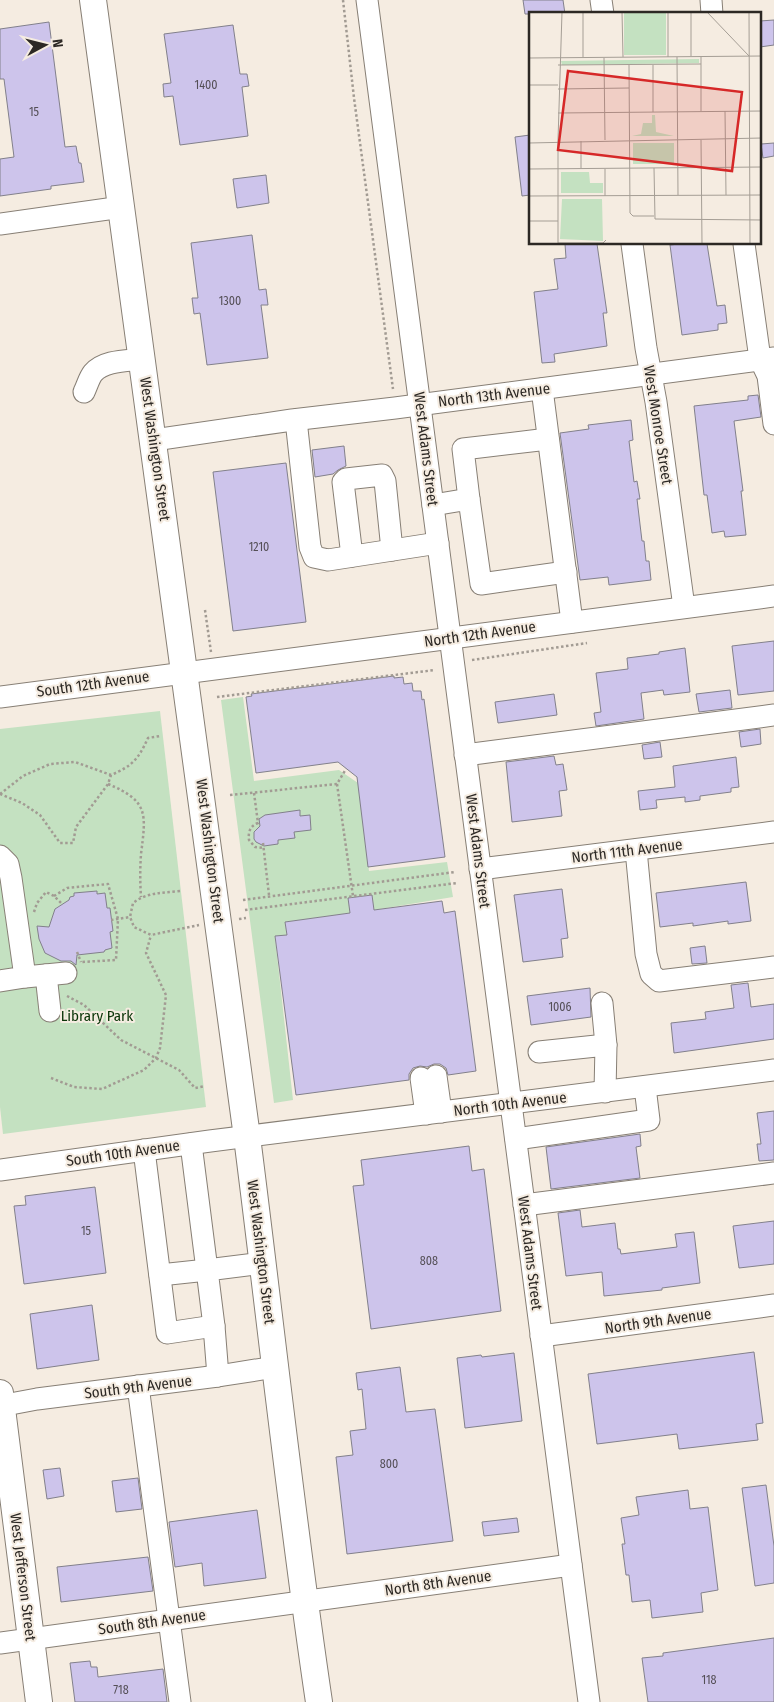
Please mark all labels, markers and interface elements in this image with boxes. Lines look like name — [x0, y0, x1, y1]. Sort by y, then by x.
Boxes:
inset map — [529, 12, 762, 245]
north arrow — [20, 20, 70, 70]
text: N — [48, 38, 66, 49]
house number: 1400 — [195, 78, 218, 92]
house number: 15 — [29, 105, 40, 119]
house number: 1300 — [219, 294, 241, 308]
street label: West Monroe Street — [640, 364, 676, 486]
street label: West Washington Street — [136, 376, 174, 522]
street label: North 13th Avenue — [437, 379, 551, 411]
street label: West Adams Street — [410, 391, 442, 507]
house number: 1210 — [249, 540, 269, 554]
street label: North 12th Avenue — [423, 617, 537, 651]
street label: South 12th Avenue — [36, 667, 150, 701]
street label: West Washington Street — [192, 778, 228, 924]
street label: West Adams Street — [462, 793, 494, 909]
street label: North 11th Avenue — [571, 835, 683, 867]
house number: 1006 — [548, 1000, 572, 1014]
park label: Library Park — [61, 1007, 133, 1025]
street label: North 10th Avenue — [452, 1088, 568, 1120]
street label: South 10th Avenue — [65, 1136, 181, 1170]
street label: West Washington Street — [243, 1179, 279, 1325]
street label: West Adams Street — [514, 1195, 546, 1311]
house number: 15 — [81, 1224, 92, 1238]
house number: 808 — [420, 1254, 438, 1268]
street label: North 9th Avenue — [604, 1305, 712, 1337]
street label: South 9th Avenue — [83, 1371, 193, 1403]
house number: 800 — [380, 1457, 398, 1471]
street label: West Jefferson Street — [6, 1512, 40, 1642]
street label: North 8th Avenue — [384, 1567, 492, 1599]
street label: South 8th Avenue — [97, 1606, 207, 1638]
house number: 118 — [701, 1673, 717, 1687]
house number: 718 — [113, 1683, 129, 1697]

